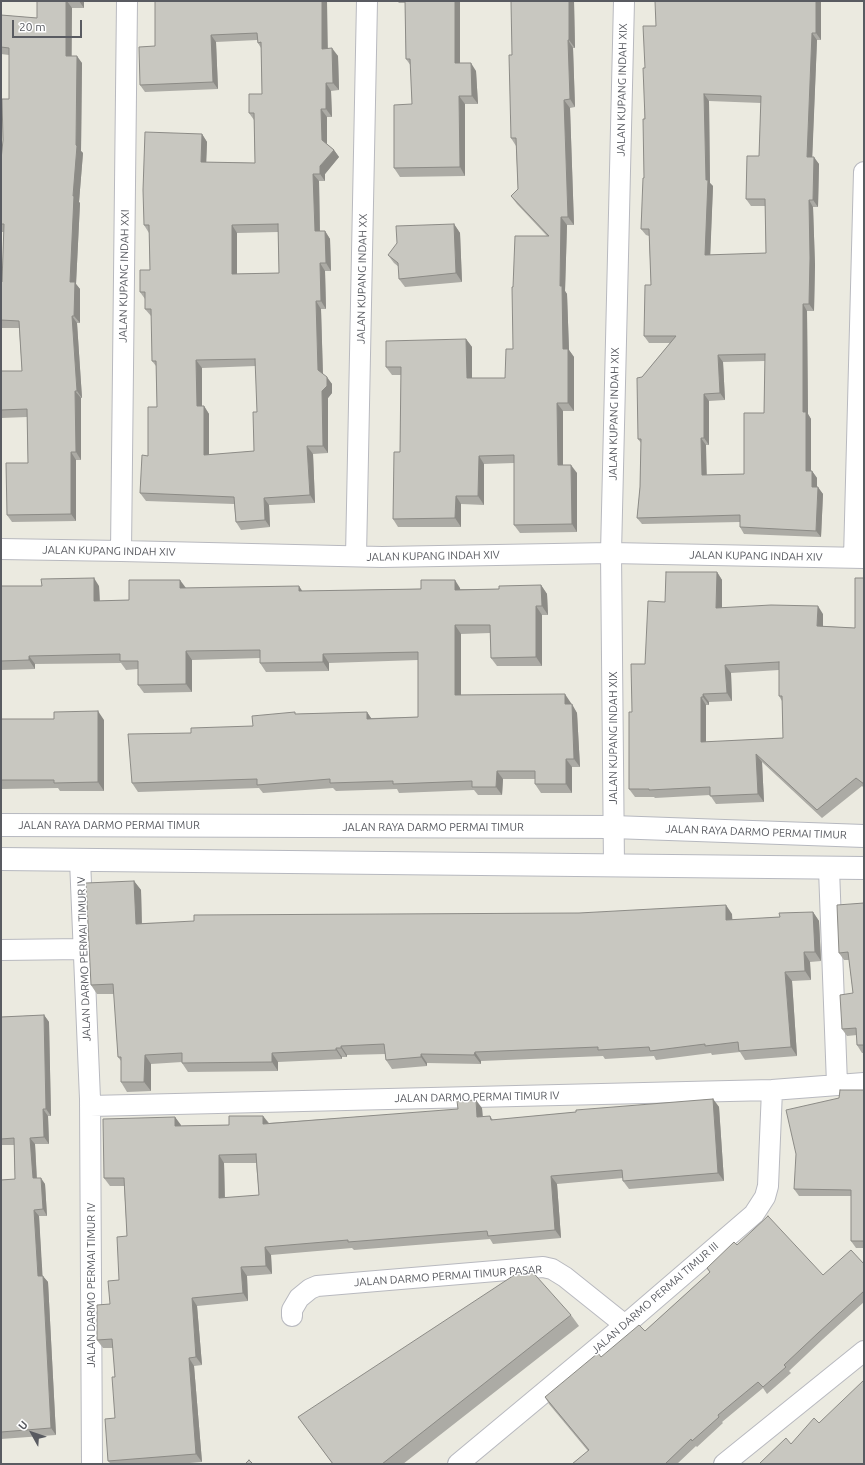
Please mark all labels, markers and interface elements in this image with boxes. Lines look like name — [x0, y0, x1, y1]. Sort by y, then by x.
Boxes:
scale bar — [14, 12, 84, 38]
text: 20 m — [19, 20, 46, 33]
street label: JALAN KUPANG INDAH XIX — [614, 23, 630, 157]
street label: JALAN KUPANG INDAH XXI — [116, 209, 132, 343]
street label: JALAN KUPANG INDAH XX — [354, 214, 370, 344]
street label: JALAN KUPANG INDAH XIX — [606, 347, 622, 481]
street label: JALAN KUPANG INDAH XIV — [42, 543, 176, 559]
street label: JALAN KUPANG INDAH XIV — [366, 548, 500, 564]
street label: JALAN KUPANG INDAH XIV — [689, 548, 823, 564]
street label: JALAN KUPANG INDAH XIX — [606, 671, 620, 805]
street label: JALAN RAYA DARMO PERMAI TIMUR — [18, 818, 200, 832]
street label: JALAN RAYA DARMO PERMAI TIMUR — [342, 820, 524, 834]
street label: JALAN RAYA DARMO PERMAI TIMUR — [665, 822, 847, 842]
street label: JALAN DARMO PERMAI TIMUR IV — [75, 876, 93, 1042]
street label: JALAN DARMO PERMAI TIMUR IV — [394, 1089, 560, 1105]
street label: JALAN DARMO PERMAI TIMUR IV — [84, 1202, 98, 1368]
street label: JALAN DARMO PERMAI TIMUR III — [589, 1239, 721, 1357]
street label: JALAN DARMO PERMAI TIMUR PASAR — [354, 1263, 542, 1289]
north arrow — [12, 1413, 52, 1453]
text: U — [16, 1418, 30, 1432]

